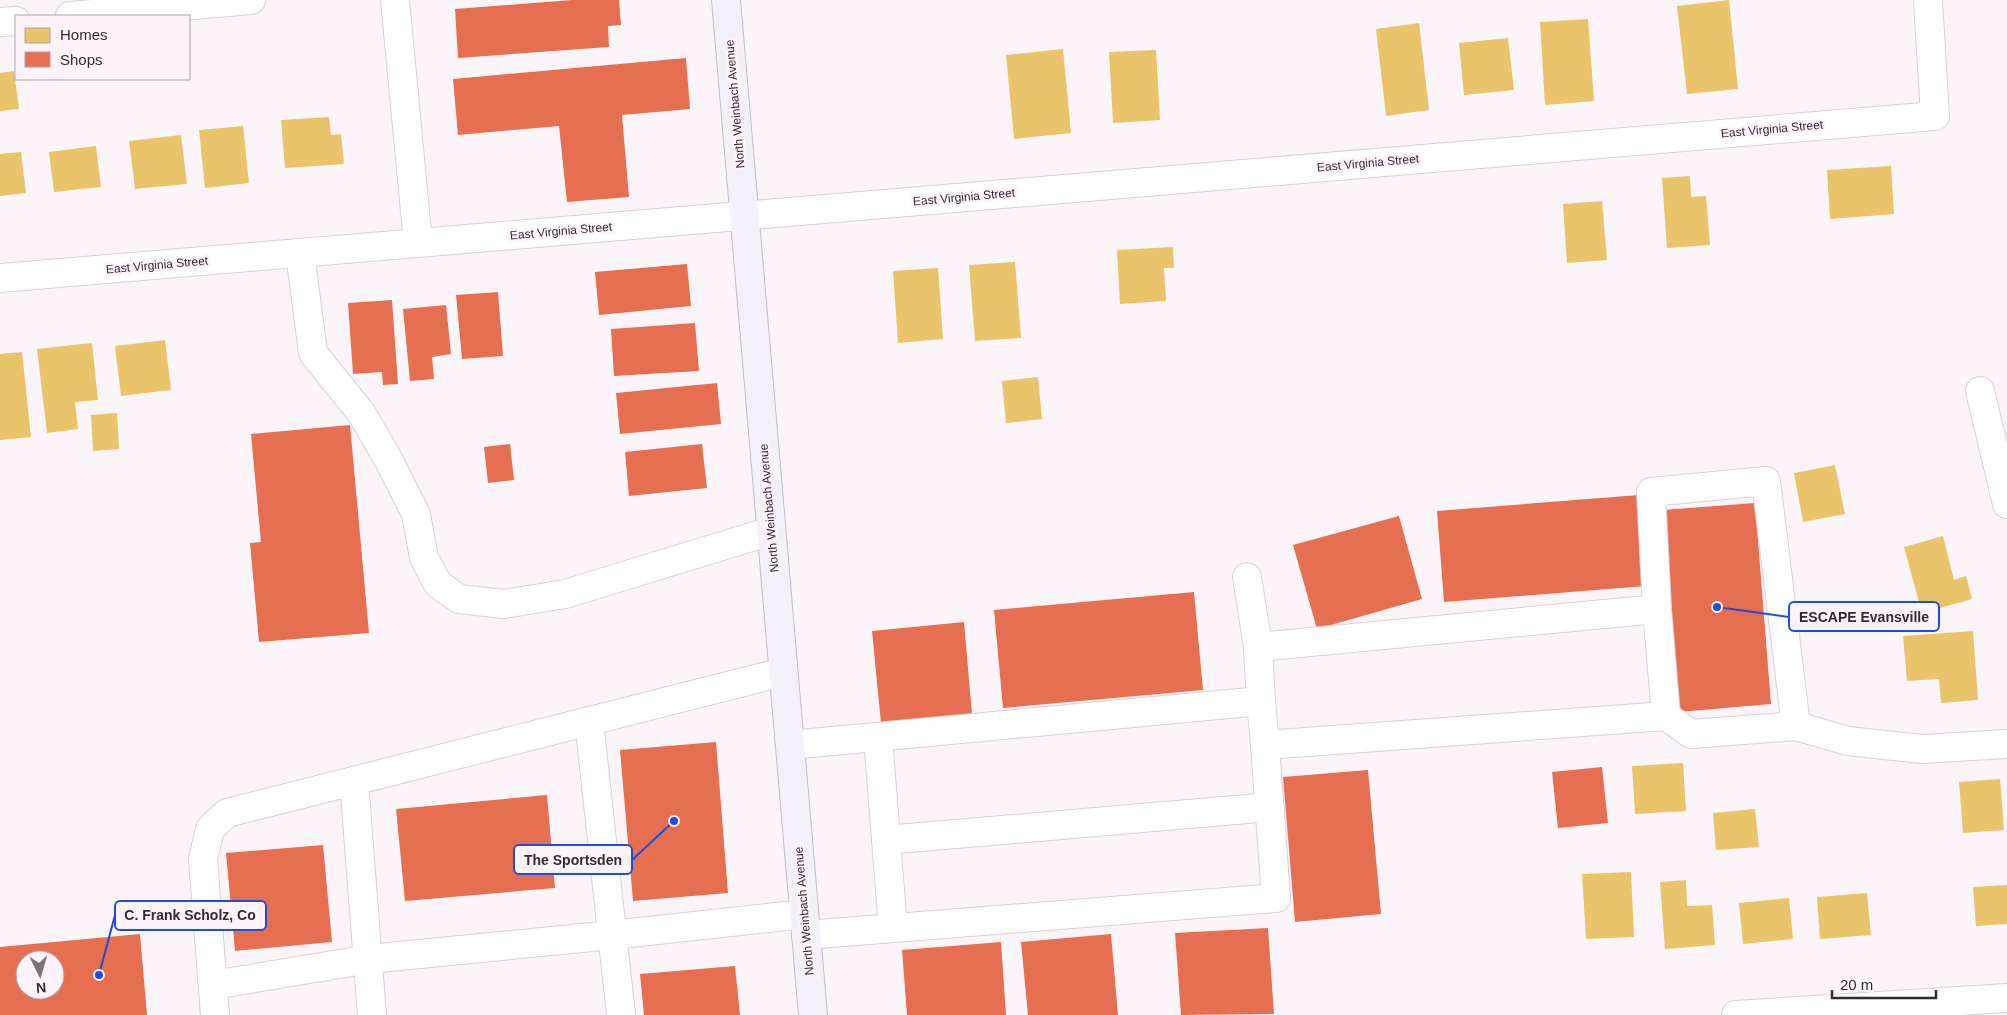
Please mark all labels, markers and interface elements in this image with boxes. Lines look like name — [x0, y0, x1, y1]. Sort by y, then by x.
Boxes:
legend — [15, 15, 190, 80]
text: Homes — [60, 26, 108, 43]
street label: North Weinbach Avenue — [722, 39, 748, 169]
text: Shops — [60, 51, 103, 68]
street label: East Virginia Street — [1720, 118, 1824, 140]
street label: East Virginia Street — [1316, 152, 1420, 174]
street label: East Virginia Street — [912, 186, 1016, 208]
street label: East Virginia Street — [509, 220, 613, 242]
street label: East Virginia Street — [105, 254, 209, 276]
street label: North Weinbach Avenue — [756, 443, 782, 573]
callout: ESCAPE Evansville — [1789, 602, 1939, 631]
text: ESCAPE Evansville — [1799, 609, 1929, 625]
callout: The Sportsden — [514, 845, 632, 874]
street label: North Weinbach Avenue — [791, 846, 817, 976]
text: The Sportsden — [524, 852, 622, 868]
callout: C. Frank Scholz, Co — [115, 901, 266, 930]
text: C. Frank Scholz, Co — [124, 907, 256, 923]
north arrow — [15, 950, 65, 1000]
scale bar — [1832, 968, 1936, 1000]
text: 20 m — [1840, 976, 1873, 993]
text: N — [35, 980, 47, 996]

